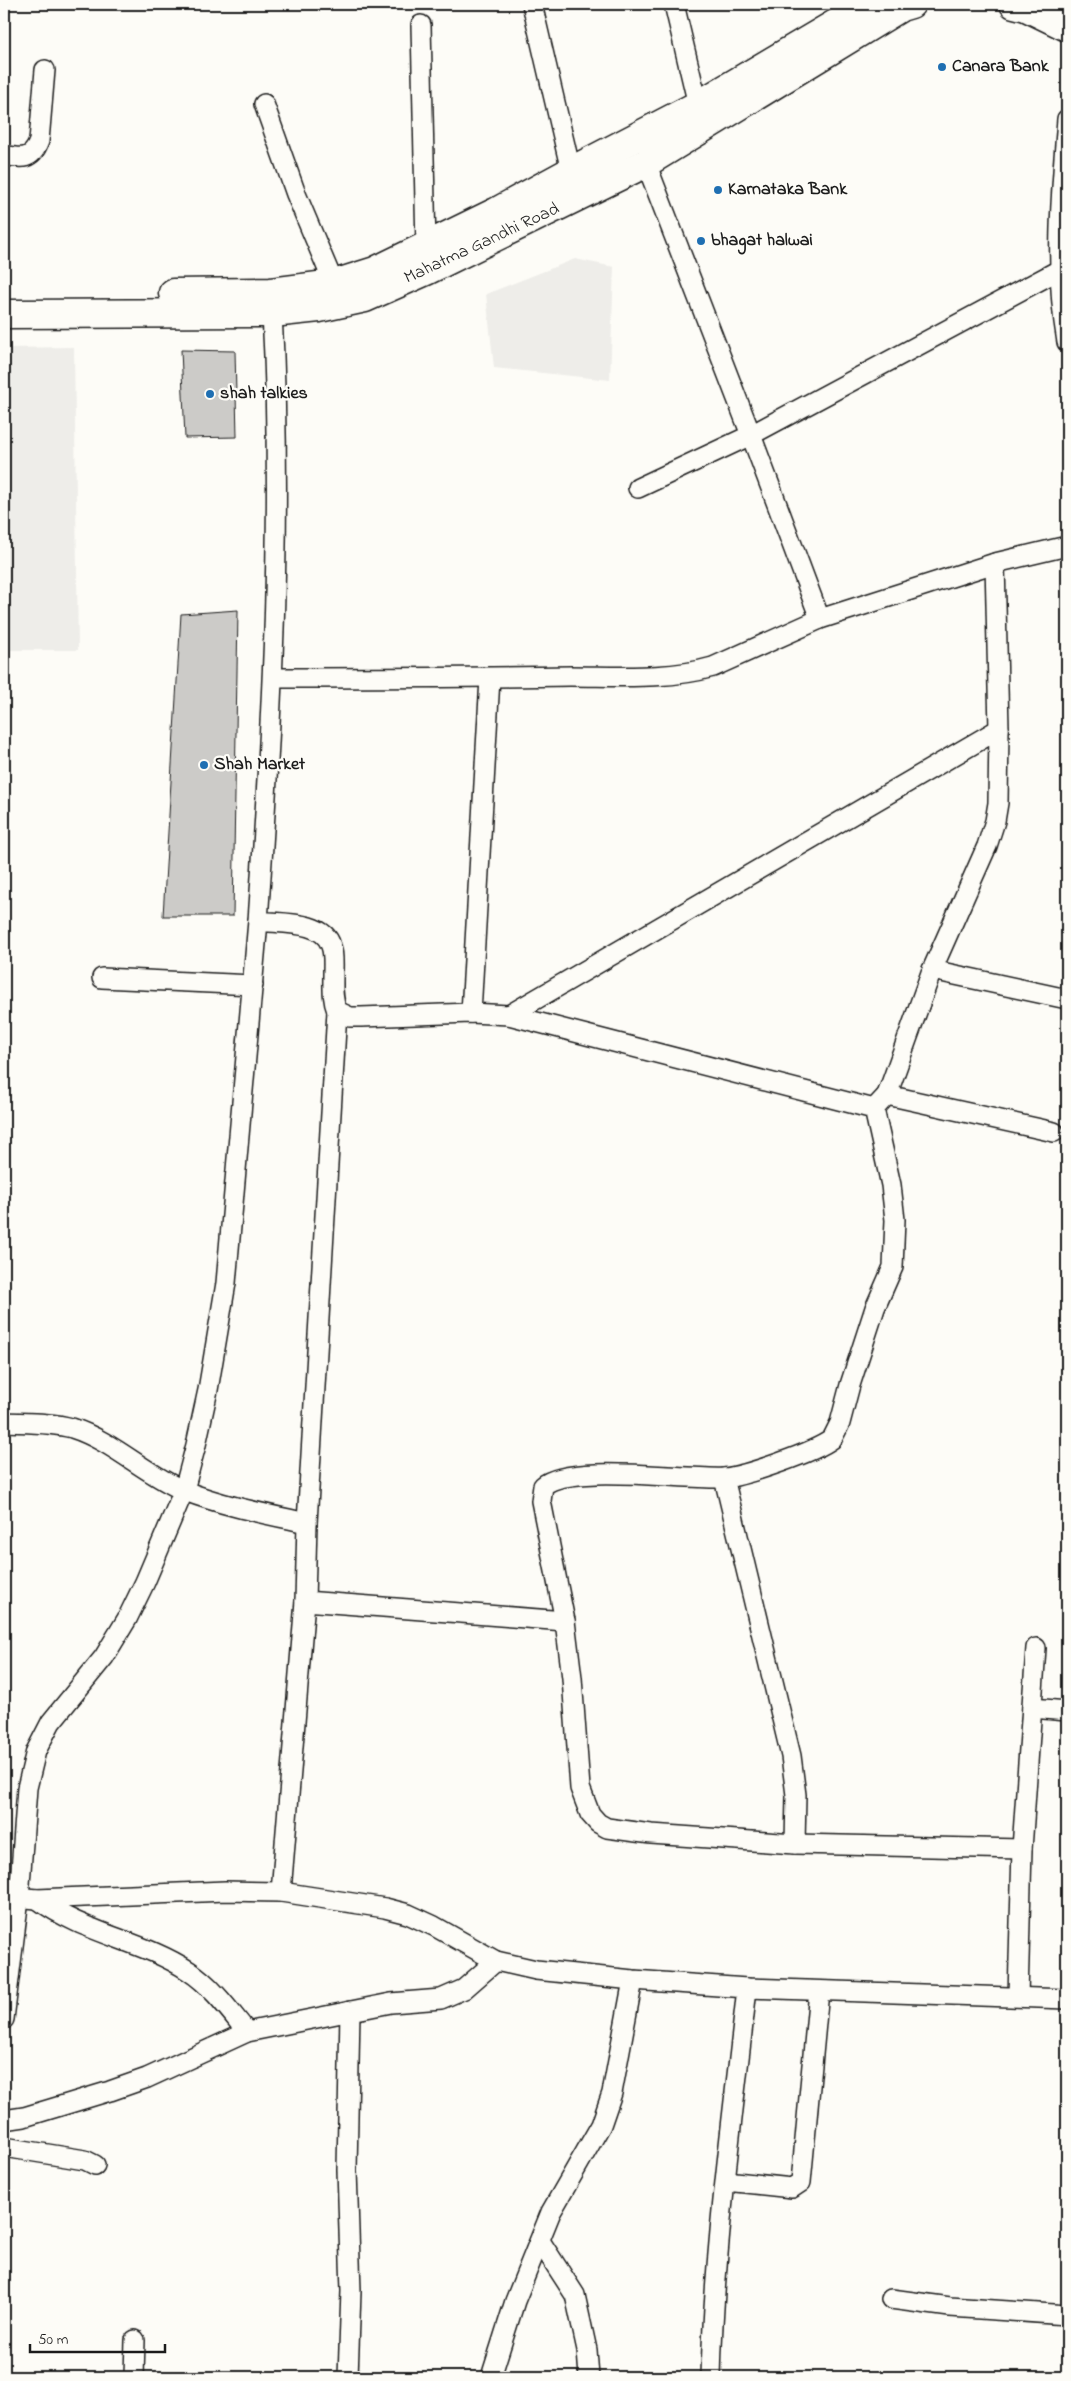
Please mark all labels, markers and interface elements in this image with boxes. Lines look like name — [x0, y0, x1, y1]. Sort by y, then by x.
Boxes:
place label: Canara Bank — [952, 54, 1050, 80]
marker: Canara Bank — [936, 61, 948, 73]
place label: Karnataka Bank — [728, 177, 848, 203]
marker: Karnataka Bank — [712, 184, 724, 196]
street label: Mahatma Gandhi Road — [400, 197, 564, 291]
place label: bhagat halwai — [711, 228, 813, 255]
marker: bhagat halwai — [695, 235, 707, 247]
place label: shah talkies — [220, 381, 308, 407]
marker: shah talkies — [204, 388, 216, 400]
place label: Shah Market — [214, 752, 306, 778]
marker: Shah Market — [198, 759, 210, 771]
scale bar — [30, 2321, 165, 2353]
text: 50 m — [38, 2329, 69, 2351]

